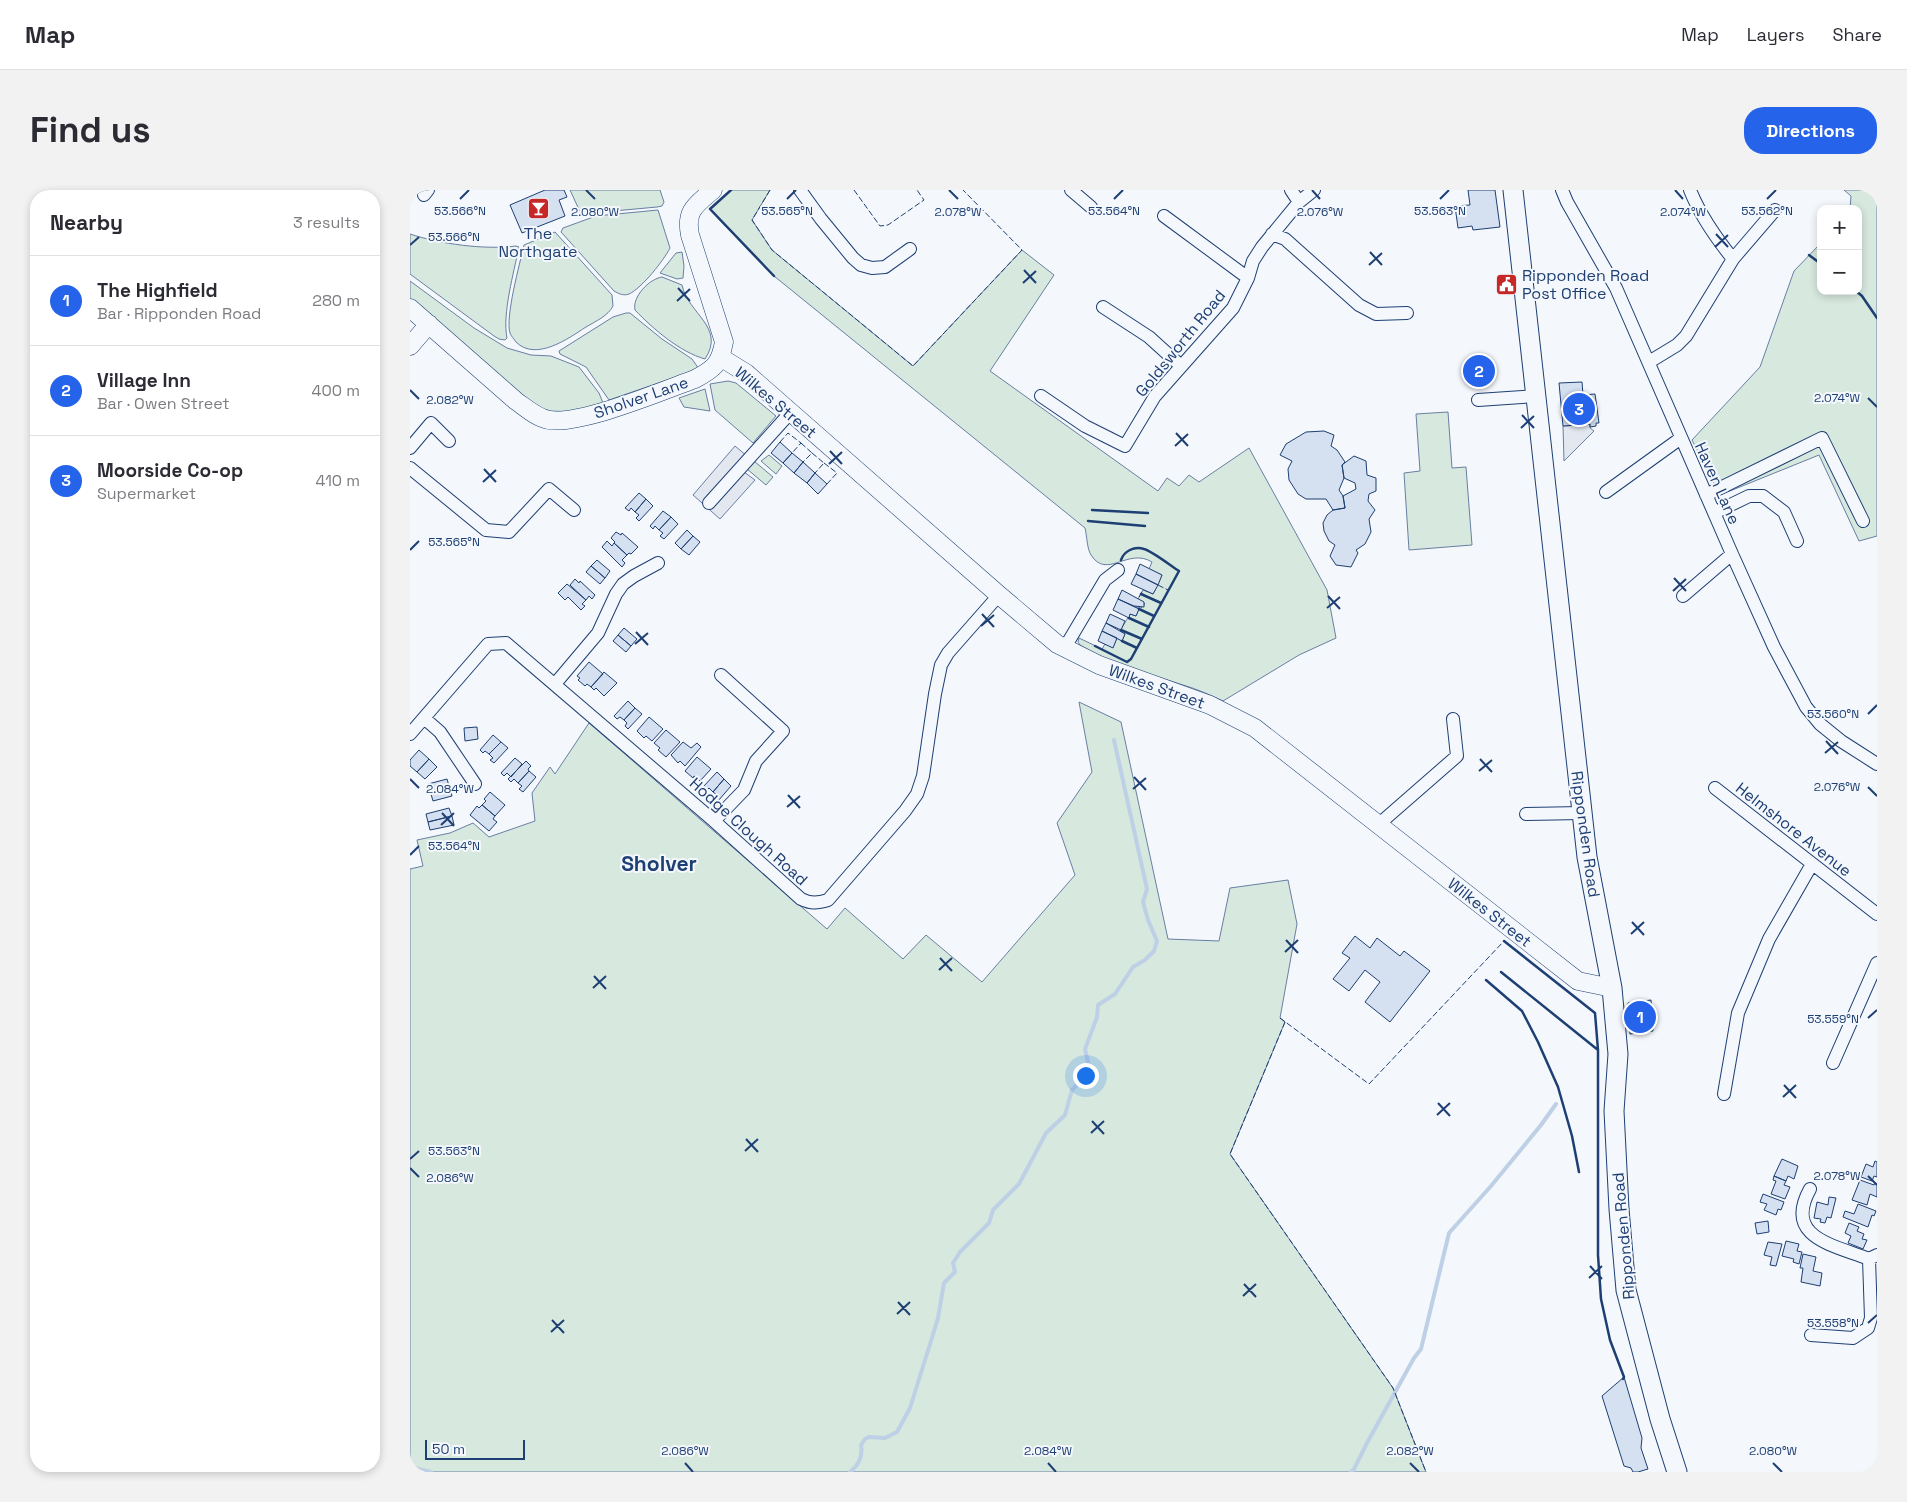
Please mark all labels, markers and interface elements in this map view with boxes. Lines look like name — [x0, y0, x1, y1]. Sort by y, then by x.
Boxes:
text: Map — [25, 19, 75, 50]
text: Map — [1681, 23, 1719, 46]
text: Layers — [1747, 23, 1804, 46]
text: Share — [1832, 23, 1882, 46]
button: Directions — [1744, 107, 1877, 154]
text: Find us — [30, 108, 151, 152]
bar icon: The Northgate — [526, 197, 550, 221]
text: 53.566°N — [434, 203, 486, 219]
text: 53.565°N — [761, 203, 813, 219]
text: 53.564°N — [1088, 203, 1140, 219]
text: 53.563°N — [1414, 203, 1466, 219]
text: 53.562°N — [1741, 203, 1793, 219]
text: 2.080°W — [571, 204, 620, 220]
text: 2.078°W — [935, 204, 982, 220]
text: 2.076°W — [1297, 204, 1344, 220]
text: 2.074°W — [1660, 204, 1707, 220]
map controls — [1817, 205, 1862, 295]
button: + — [1817, 205, 1862, 250]
text: Nearby — [50, 209, 123, 236]
text: 3 results — [293, 212, 360, 233]
place label: The Northgate — [498, 223, 578, 262]
text: 53.566°N — [428, 229, 480, 245]
button: − — [1817, 250, 1862, 295]
place label: Ripponden Road Post Office — [1522, 265, 1649, 304]
public building icon: Ripponden Road Post Office — [1494, 272, 1518, 296]
text: The Highfield — [97, 278, 218, 303]
street label: Goldsworth Road — [1131, 285, 1230, 401]
text: 1 — [62, 290, 70, 311]
text: 280 m — [312, 290, 360, 311]
text: Bar · Ripponden Road — [97, 303, 261, 324]
pin: 2 — [1463, 352, 1495, 390]
street label: Wilkes Street — [730, 362, 821, 443]
text: Village Inn — [97, 368, 191, 393]
street label: Sholver Lane — [591, 372, 691, 423]
text: 2 — [61, 380, 71, 401]
text: 400 m — [312, 380, 360, 401]
pin: 3 — [1563, 390, 1595, 428]
text: 2.074°W — [1814, 390, 1861, 406]
text: 2.082°W — [426, 392, 474, 408]
text: Bar · Owen Street — [97, 393, 230, 414]
street label: Haven Lane — [1690, 439, 1745, 528]
text: Moorside Co-op — [97, 458, 243, 483]
text: 3 — [61, 470, 71, 491]
text: 410 m — [316, 470, 360, 491]
text: Supermarket — [97, 483, 196, 504]
text: 53.565°N — [428, 534, 480, 550]
street label: Wilkes Street — [1106, 659, 1208, 714]
text: 53.560°N — [1807, 706, 1859, 722]
street label: Ripponden Road — [1566, 770, 1605, 899]
street label: Hodge Clough Road — [685, 773, 812, 890]
street label: Helmshore Avenue — [1732, 778, 1856, 881]
text: 2.076°W — [1814, 779, 1861, 795]
text: 2.084°W — [426, 781, 474, 797]
text: 53.564°N — [428, 838, 480, 854]
district label: Sholver — [621, 850, 697, 877]
street label: Wilkes Street — [1443, 873, 1536, 952]
pin: 1 — [1624, 998, 1656, 1036]
text: 53.559°N — [1807, 1011, 1859, 1027]
your location — [1073, 1063, 1099, 1089]
text: 53.563°N — [428, 1143, 480, 1159]
text: 2.078°W — [1814, 1168, 1861, 1184]
text: 2.086°W — [426, 1170, 474, 1186]
street label: Ripponden Road — [1607, 1172, 1640, 1300]
text: 53.558°N — [1807, 1315, 1859, 1331]
scale bar — [425, 1437, 525, 1460]
text: 50 m — [432, 1440, 465, 1458]
text: 2.086°W — [661, 1443, 709, 1459]
text: 2.084°W — [1024, 1443, 1072, 1459]
text: 2.082°W — [1386, 1443, 1434, 1459]
text: 2.080°W — [1749, 1443, 1798, 1459]

